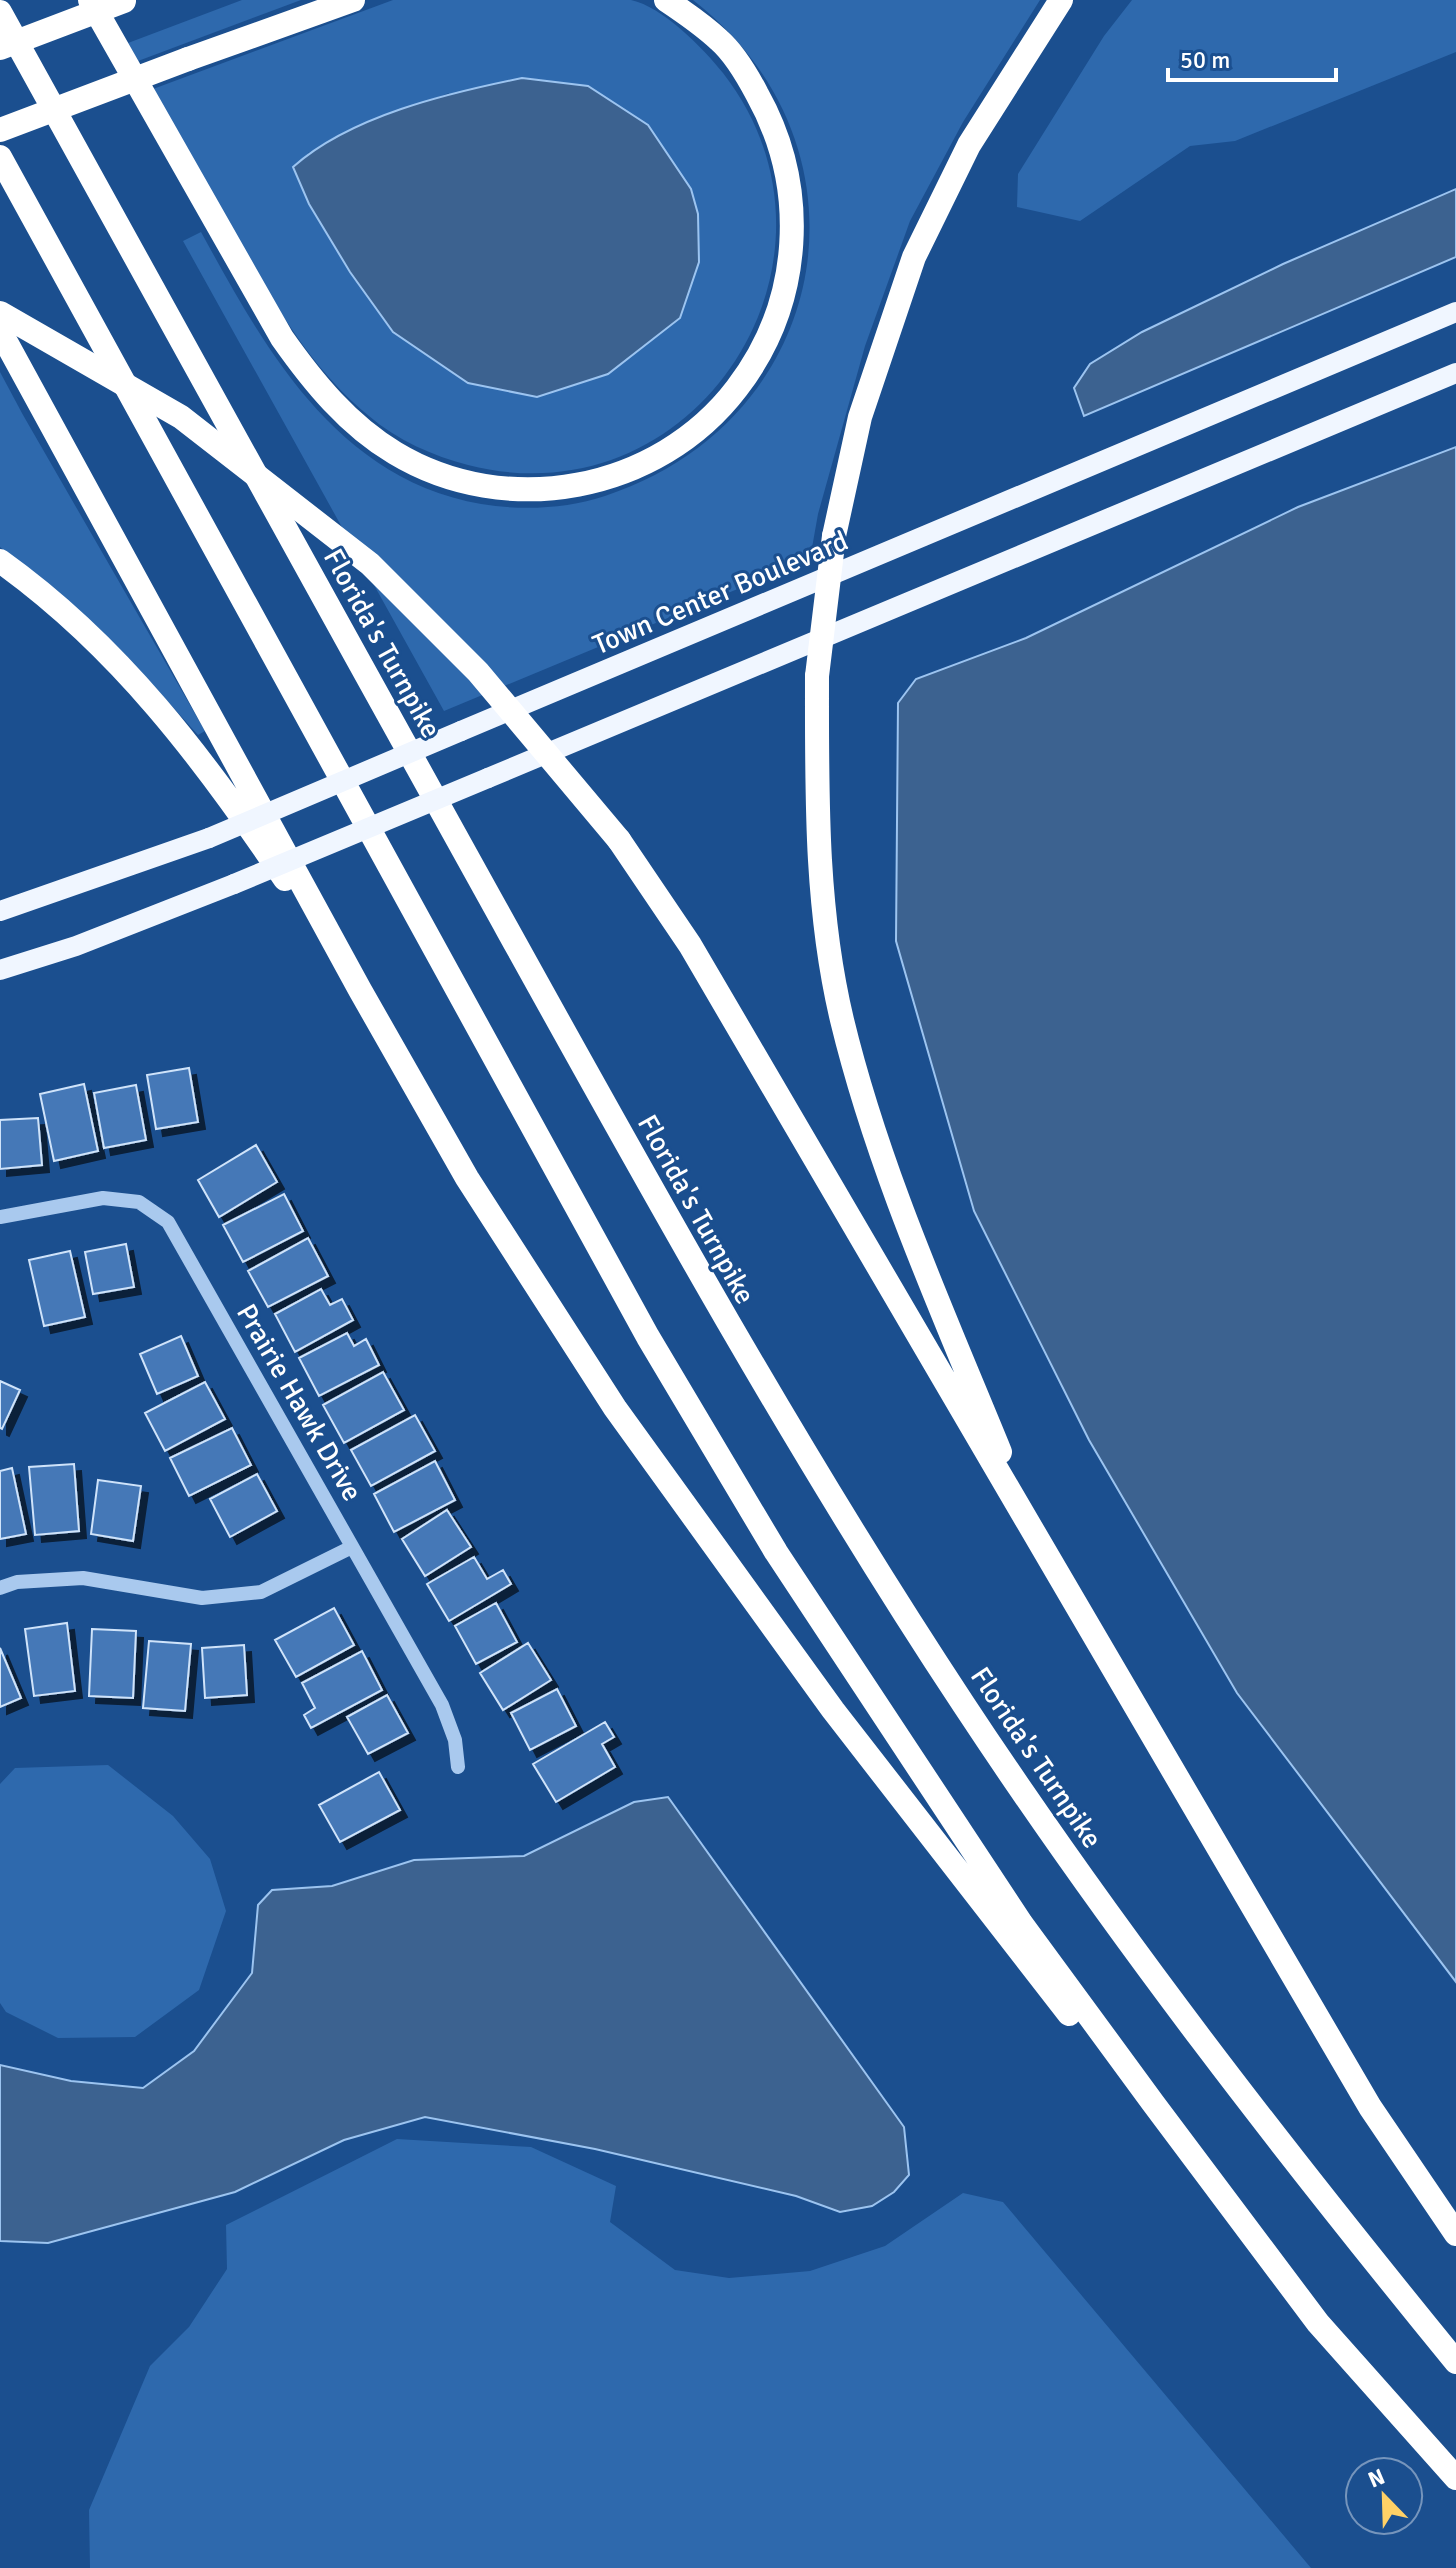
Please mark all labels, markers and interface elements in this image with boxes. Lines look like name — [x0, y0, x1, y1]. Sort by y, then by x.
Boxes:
scale bar — [1168, 32, 1336, 82]
text: 50 m — [1180, 45, 1230, 75]
street label: Town Center Boulevard — [588, 524, 853, 662]
street label: Florida's Turnpike — [316, 543, 448, 744]
street label: Florida's Turnpike — [630, 1109, 762, 1310]
street label: Prairie Hawk Drive — [229, 1298, 369, 1507]
street label: Florida's Turnpike — [963, 1661, 1109, 1855]
north arrow — [1344, 2456, 1424, 2536]
text: N — [1364, 2463, 1389, 2493]

